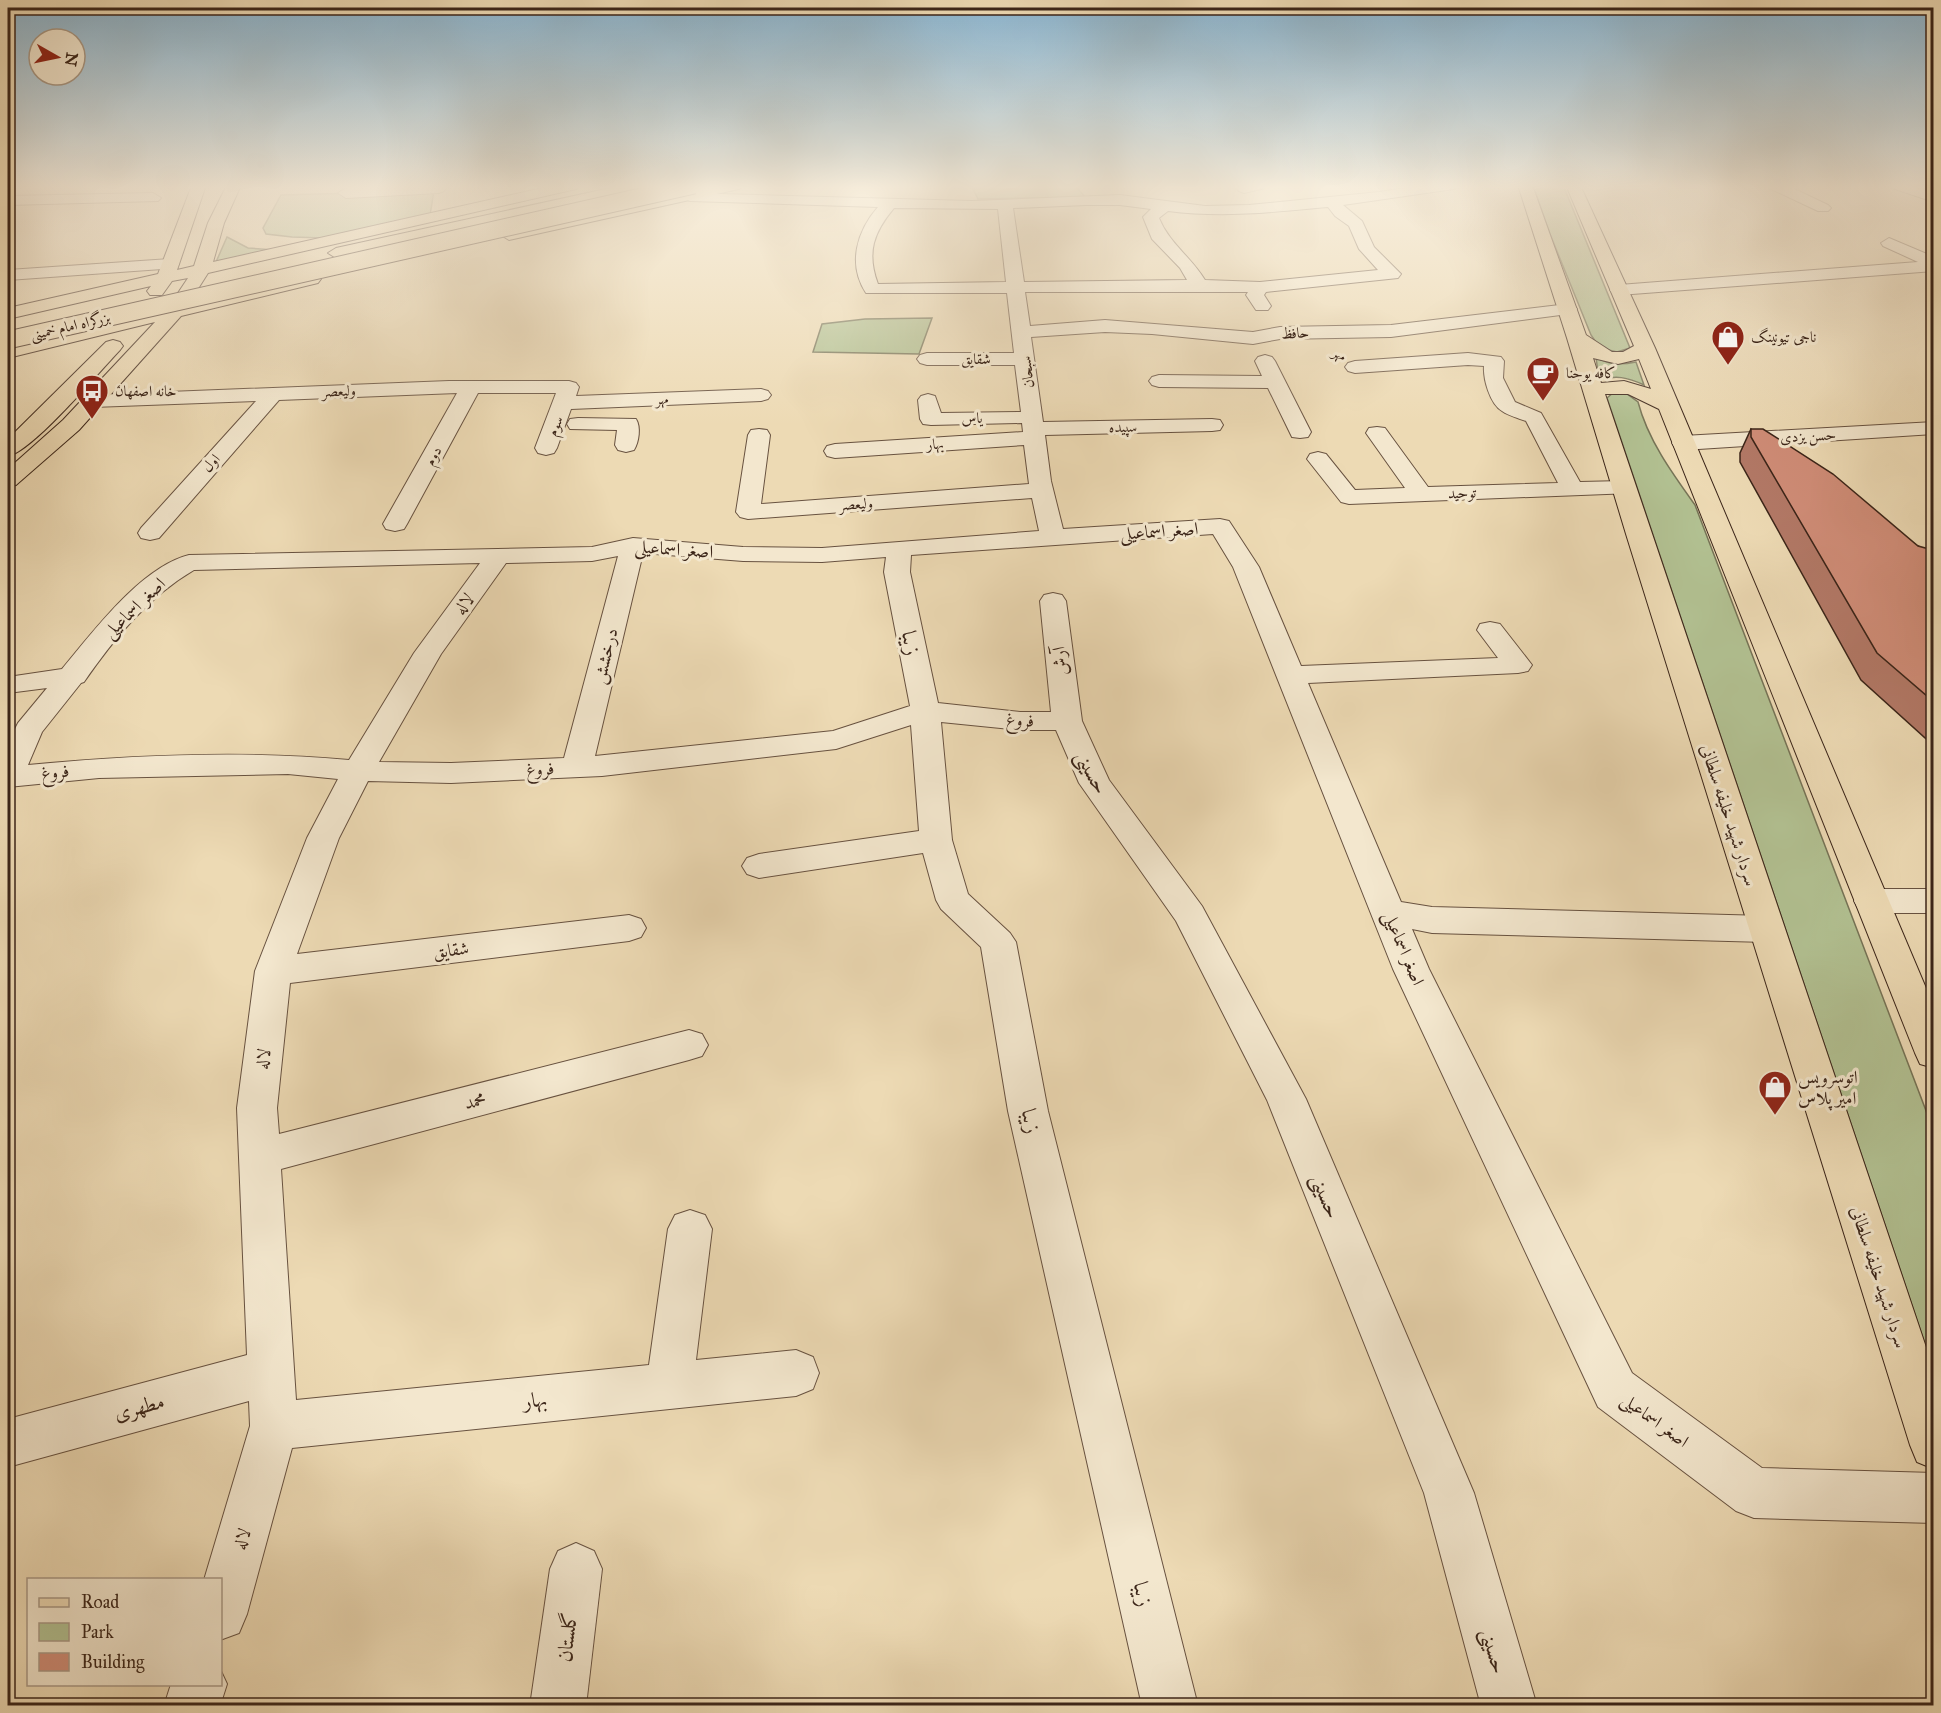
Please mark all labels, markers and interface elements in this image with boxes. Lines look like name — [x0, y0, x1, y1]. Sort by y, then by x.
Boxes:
north arrow — [27, 27, 87, 87]
text: N — [61, 51, 82, 68]
street label: بزرگراه امام خمینی — [28, 307, 113, 348]
shop icon: ناجی‌ تیونینگ — [1710, 319, 1746, 366]
street label: حافظ — [1280, 323, 1310, 343]
place label: ناجی‌ تیونینگ — [1751, 327, 1816, 346]
street label: مهر — [1327, 342, 1351, 366]
street label: شقایق — [961, 350, 991, 368]
street label: سبحان — [1016, 355, 1038, 389]
cafe icon: کافه یوحنا — [1525, 355, 1561, 402]
place label: کافه یوحنا — [1566, 364, 1616, 382]
bus stop icon: خانه اصفهان — [74, 373, 110, 420]
street label: ولیعصر — [320, 381, 356, 402]
place label: خانه اصفهان — [115, 382, 177, 400]
street label: مهر — [653, 390, 669, 409]
street label: یاس — [961, 409, 984, 427]
street label: سوم — [543, 413, 571, 440]
street label: سپیده — [1109, 418, 1137, 438]
street label: حسن یزدی — [1779, 426, 1837, 447]
street label: بهار — [924, 434, 944, 455]
street label: دوم — [420, 443, 449, 471]
street label: اول — [198, 450, 224, 476]
street label: توحید — [1447, 484, 1477, 502]
street label: ولیعصر — [837, 494, 874, 515]
street label: اصغر اسماعیلی — [1119, 517, 1199, 547]
street label: اصغر اسماعیلی — [634, 535, 714, 565]
street label: اصغر اسماعیلی — [98, 573, 171, 645]
street label: لاله — [449, 589, 479, 619]
street label: درخشش — [587, 626, 624, 686]
street label: زیبا — [896, 628, 926, 658]
street label: آرش — [1047, 643, 1073, 677]
street label: فروغ — [1005, 708, 1035, 736]
street label: سردار شهید خلیفه سلطانی — [1695, 741, 1762, 889]
street label: حسینی — [1068, 746, 1114, 799]
street label: فروغ — [525, 757, 555, 785]
street label: فروغ — [40, 760, 71, 788]
street label: اصغر اسماعیلی — [1377, 908, 1430, 989]
street label: شقایق — [432, 937, 470, 963]
street label: لاله — [251, 1047, 275, 1071]
place label: اتوسرويس امير پلاس — [1798, 1066, 1858, 1111]
shop icon: اتوسرويس امير پلاس — [1757, 1069, 1793, 1116]
street label: محمد — [462, 1088, 488, 1114]
street label: زیبا — [1016, 1106, 1046, 1136]
street label: حسینی — [1303, 1170, 1347, 1223]
street label: سردار شهید خلیفه سلطانی — [1845, 1203, 1912, 1351]
street label: بهار — [520, 1386, 549, 1415]
street label: مطهری — [111, 1388, 167, 1426]
street label: اصغر اسماعیلی — [1616, 1388, 1693, 1454]
street label: لاله — [228, 1526, 256, 1552]
legend — [27, 1578, 222, 1686]
street label: زیبا — [1128, 1579, 1158, 1609]
text: Road — [81, 1591, 119, 1613]
street label: گلستان — [551, 1610, 583, 1664]
text: Park — [81, 1621, 114, 1643]
street label: حسینی — [1473, 1625, 1513, 1677]
text: Building — [81, 1651, 145, 1674]

